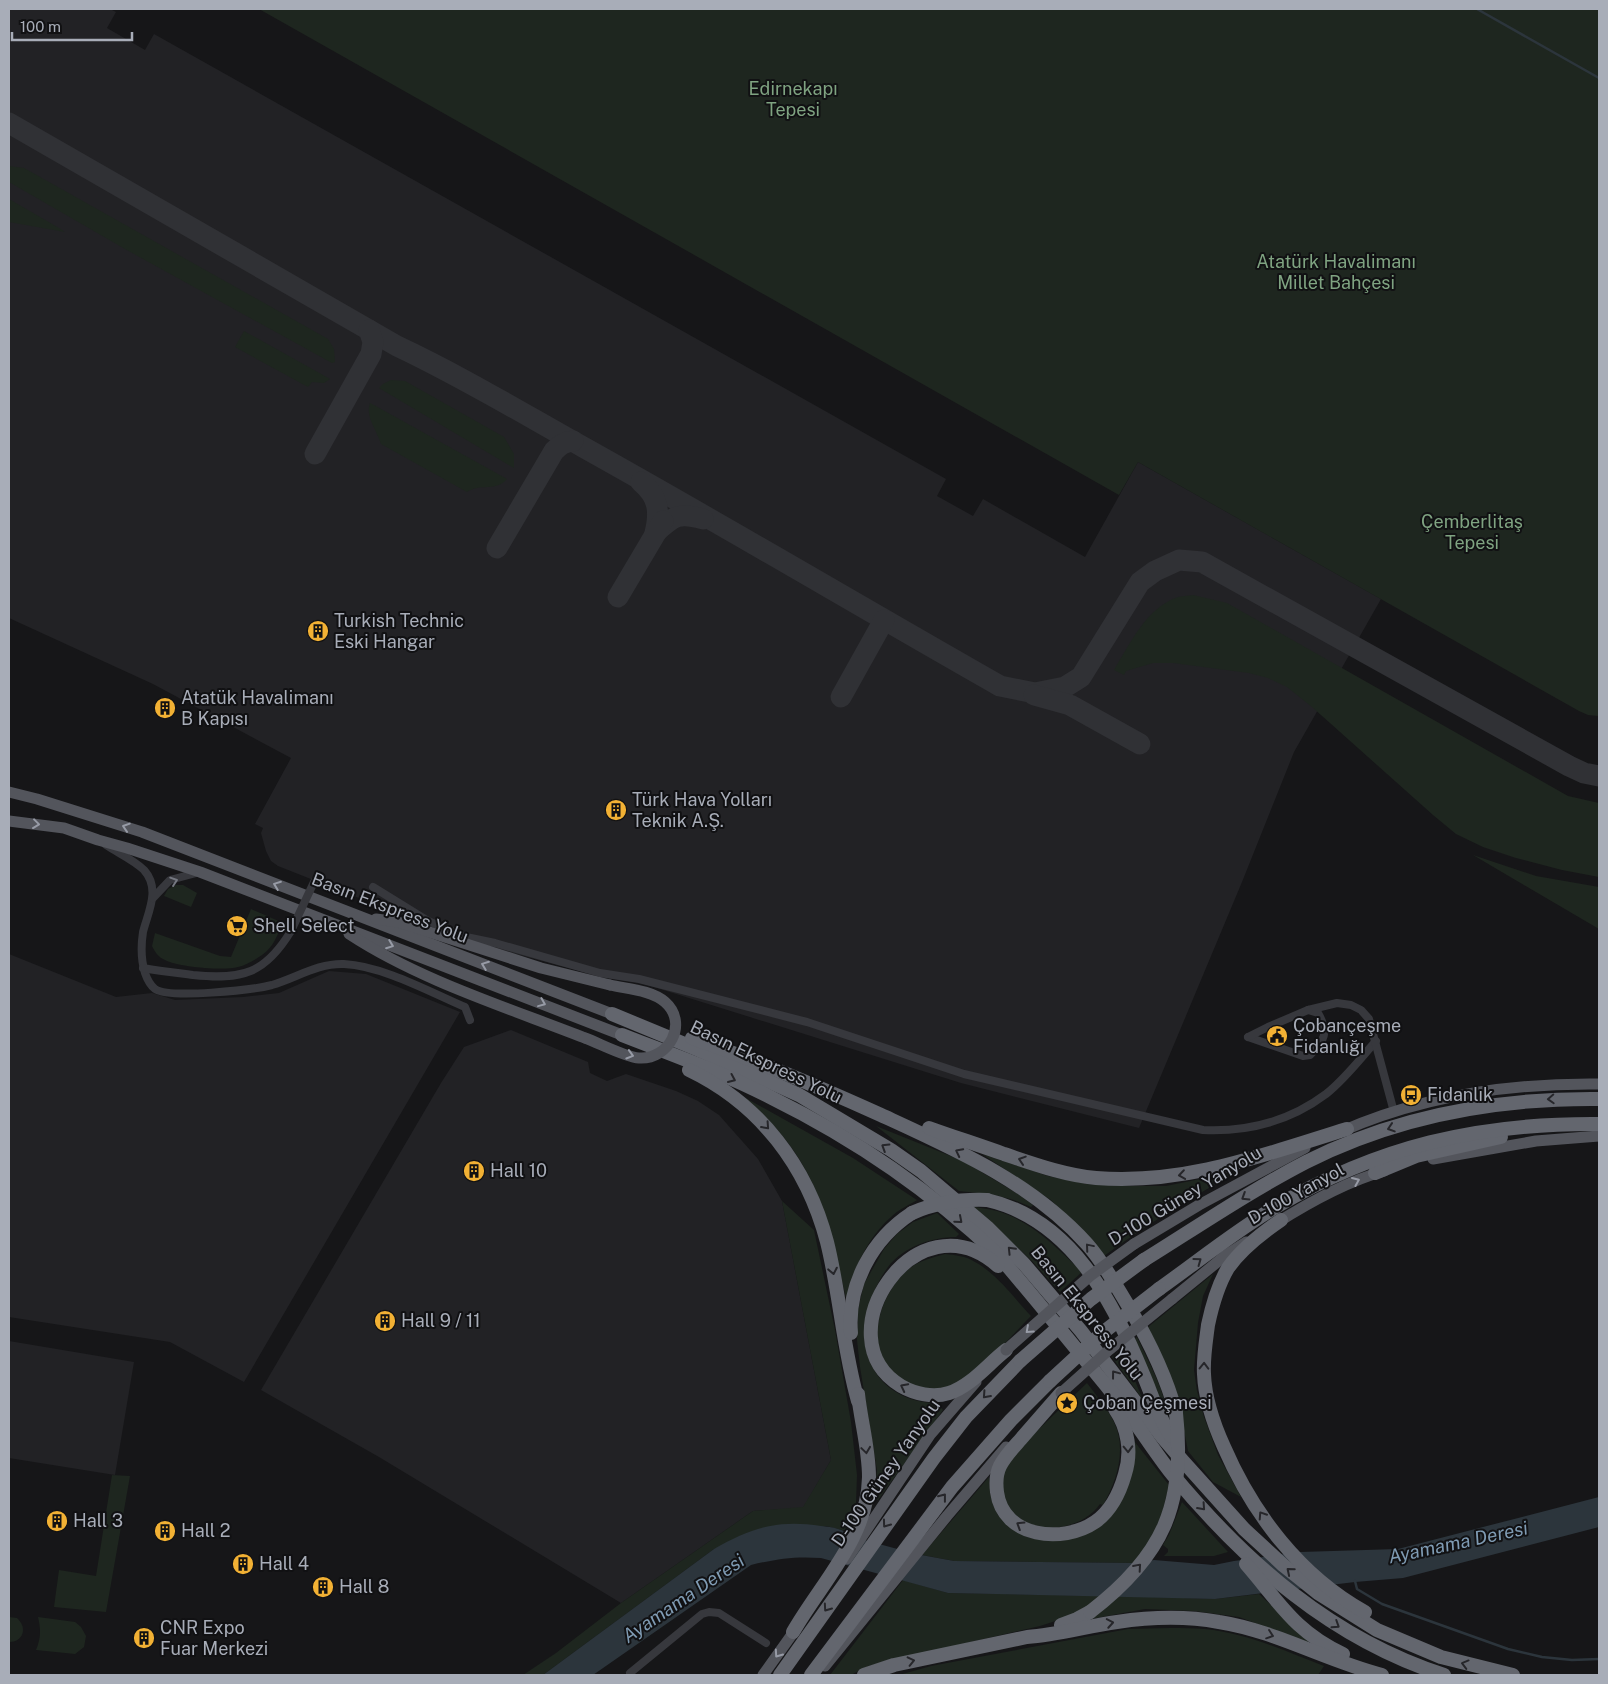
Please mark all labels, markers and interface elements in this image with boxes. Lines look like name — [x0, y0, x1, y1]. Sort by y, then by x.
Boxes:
scale bar — [12, 10, 132, 42]
text: 100 m — [20, 18, 61, 35]
park label: Edirnekapı Tepesi — [749, 78, 838, 120]
park label: Atatürk Havalimanı Millet Bahçesi — [1256, 251, 1416, 293]
park label: Çemberlitaş Tepesi — [1421, 511, 1523, 553]
place label: Turkish Technic Eski Hangar — [334, 610, 464, 652]
building icon: Turkish Technic Eski Hangar — [306, 619, 330, 643]
place label: Atatük Havalimanı B Kapısı — [181, 687, 334, 729]
building icon: Atatük Havalimanı B Kapısı — [153, 696, 177, 720]
place label: Türk Hava Yolları Teknik A.Ş. — [632, 789, 772, 831]
building icon: Türk Hava Yolları Teknik A.Ş. — [604, 798, 628, 822]
one-way arrow — [33, 818, 41, 829]
one-way arrow — [122, 823, 130, 833]
street label: Basın Ekspress Yolu — [309, 868, 471, 947]
one-way arrow — [169, 876, 178, 886]
one-way arrow — [273, 881, 282, 891]
supermarket icon: Shell Select — [225, 914, 249, 938]
place label: Shell Select — [253, 915, 354, 936]
one-way arrow — [385, 939, 394, 949]
one-way arrow — [481, 961, 489, 971]
one-way arrow — [537, 997, 546, 1007]
place label: Çobançeşme Fidanlığı — [1293, 1015, 1401, 1057]
street label: Basın Ekspress Yolu — [687, 1016, 845, 1107]
public building icon: Çobançeşme Fidanlığı — [1265, 1024, 1289, 1048]
one-way arrow — [625, 1049, 634, 1059]
one-way arrow — [727, 1073, 736, 1084]
bus stop icon: Fidanlık — [1399, 1083, 1423, 1107]
place label: Fidanlık — [1427, 1084, 1493, 1105]
one-way arrow — [1546, 1094, 1554, 1105]
one-way arrow — [760, 1120, 769, 1129]
one-way arrow — [1387, 1122, 1396, 1132]
street label: D-100 Güney Yanyolu — [1104, 1142, 1265, 1250]
one-way arrow — [882, 1143, 891, 1153]
one-way arrow — [955, 1148, 964, 1158]
one-way arrow — [1018, 1155, 1026, 1165]
building icon: Hall 10 — [462, 1159, 486, 1183]
street label: D-100 Yanyol — [1244, 1159, 1347, 1229]
place label: Hall 10 — [490, 1160, 547, 1181]
one-way arrow — [1177, 1169, 1185, 1180]
one-way arrow — [1351, 1177, 1359, 1187]
one-way arrow — [1241, 1191, 1250, 1201]
one-way arrow — [953, 1214, 962, 1223]
street label: Basın Ekspress Yolu — [1027, 1242, 1148, 1384]
one-way arrow — [1086, 1244, 1095, 1253]
one-way arrow — [1008, 1246, 1017, 1255]
one-way arrow — [1193, 1257, 1202, 1267]
one-way arrow — [827, 1267, 837, 1276]
building icon: Hall 9 / 11 — [373, 1309, 397, 1333]
place label: Hall 9 / 11 — [401, 1310, 481, 1331]
one-way arrow — [1025, 1324, 1034, 1333]
one-way arrow — [1199, 1361, 1209, 1369]
one-way arrow — [1112, 1370, 1121, 1380]
one-way arrow — [900, 1383, 909, 1393]
one-way arrow — [983, 1390, 992, 1399]
place icon: Çoban Çeşmesi — [1055, 1391, 1079, 1415]
place label: Çoban Çeşmesi — [1083, 1392, 1212, 1413]
street label: D-100 Güney Yanyolu — [827, 1395, 944, 1550]
one-way arrow — [861, 1445, 871, 1454]
one-way arrow — [1122, 1445, 1133, 1453]
one-way arrow — [938, 1494, 946, 1503]
one-way arrow — [1196, 1502, 1205, 1511]
building icon: Hall 3 — [45, 1509, 69, 1533]
place label: Hall 3 — [73, 1510, 123, 1531]
one-way arrow — [1258, 1512, 1268, 1521]
water label: Ayamama Deresi — [1386, 1516, 1530, 1568]
one-way arrow — [883, 1518, 892, 1528]
building icon: Hall 2 — [153, 1519, 177, 1543]
place label: Hall 2 — [181, 1520, 230, 1541]
one-way arrow — [1016, 1522, 1025, 1532]
water label: Ayamama Deresi — [618, 1549, 748, 1647]
building icon: Hall 4 — [231, 1552, 255, 1576]
place label: Hall 4 — [259, 1553, 309, 1574]
one-way arrow — [1133, 1564, 1141, 1573]
one-way arrow — [1287, 1568, 1296, 1577]
building icon: Hall 8 — [311, 1575, 335, 1599]
place label: Hall 8 — [339, 1576, 389, 1597]
one-way arrow — [824, 1602, 833, 1612]
place label: CNR Expo Fuar Merkezi — [160, 1617, 268, 1659]
one-way arrow — [1105, 1618, 1114, 1628]
one-way arrow — [1331, 1619, 1340, 1628]
building icon: CNR Expo Fuar Merkezi — [132, 1626, 156, 1650]
one-way arrow — [1265, 1629, 1274, 1639]
one-way arrow — [775, 1648, 784, 1658]
one-way arrow — [906, 1656, 915, 1667]
one-way arrow — [1461, 1659, 1470, 1670]

